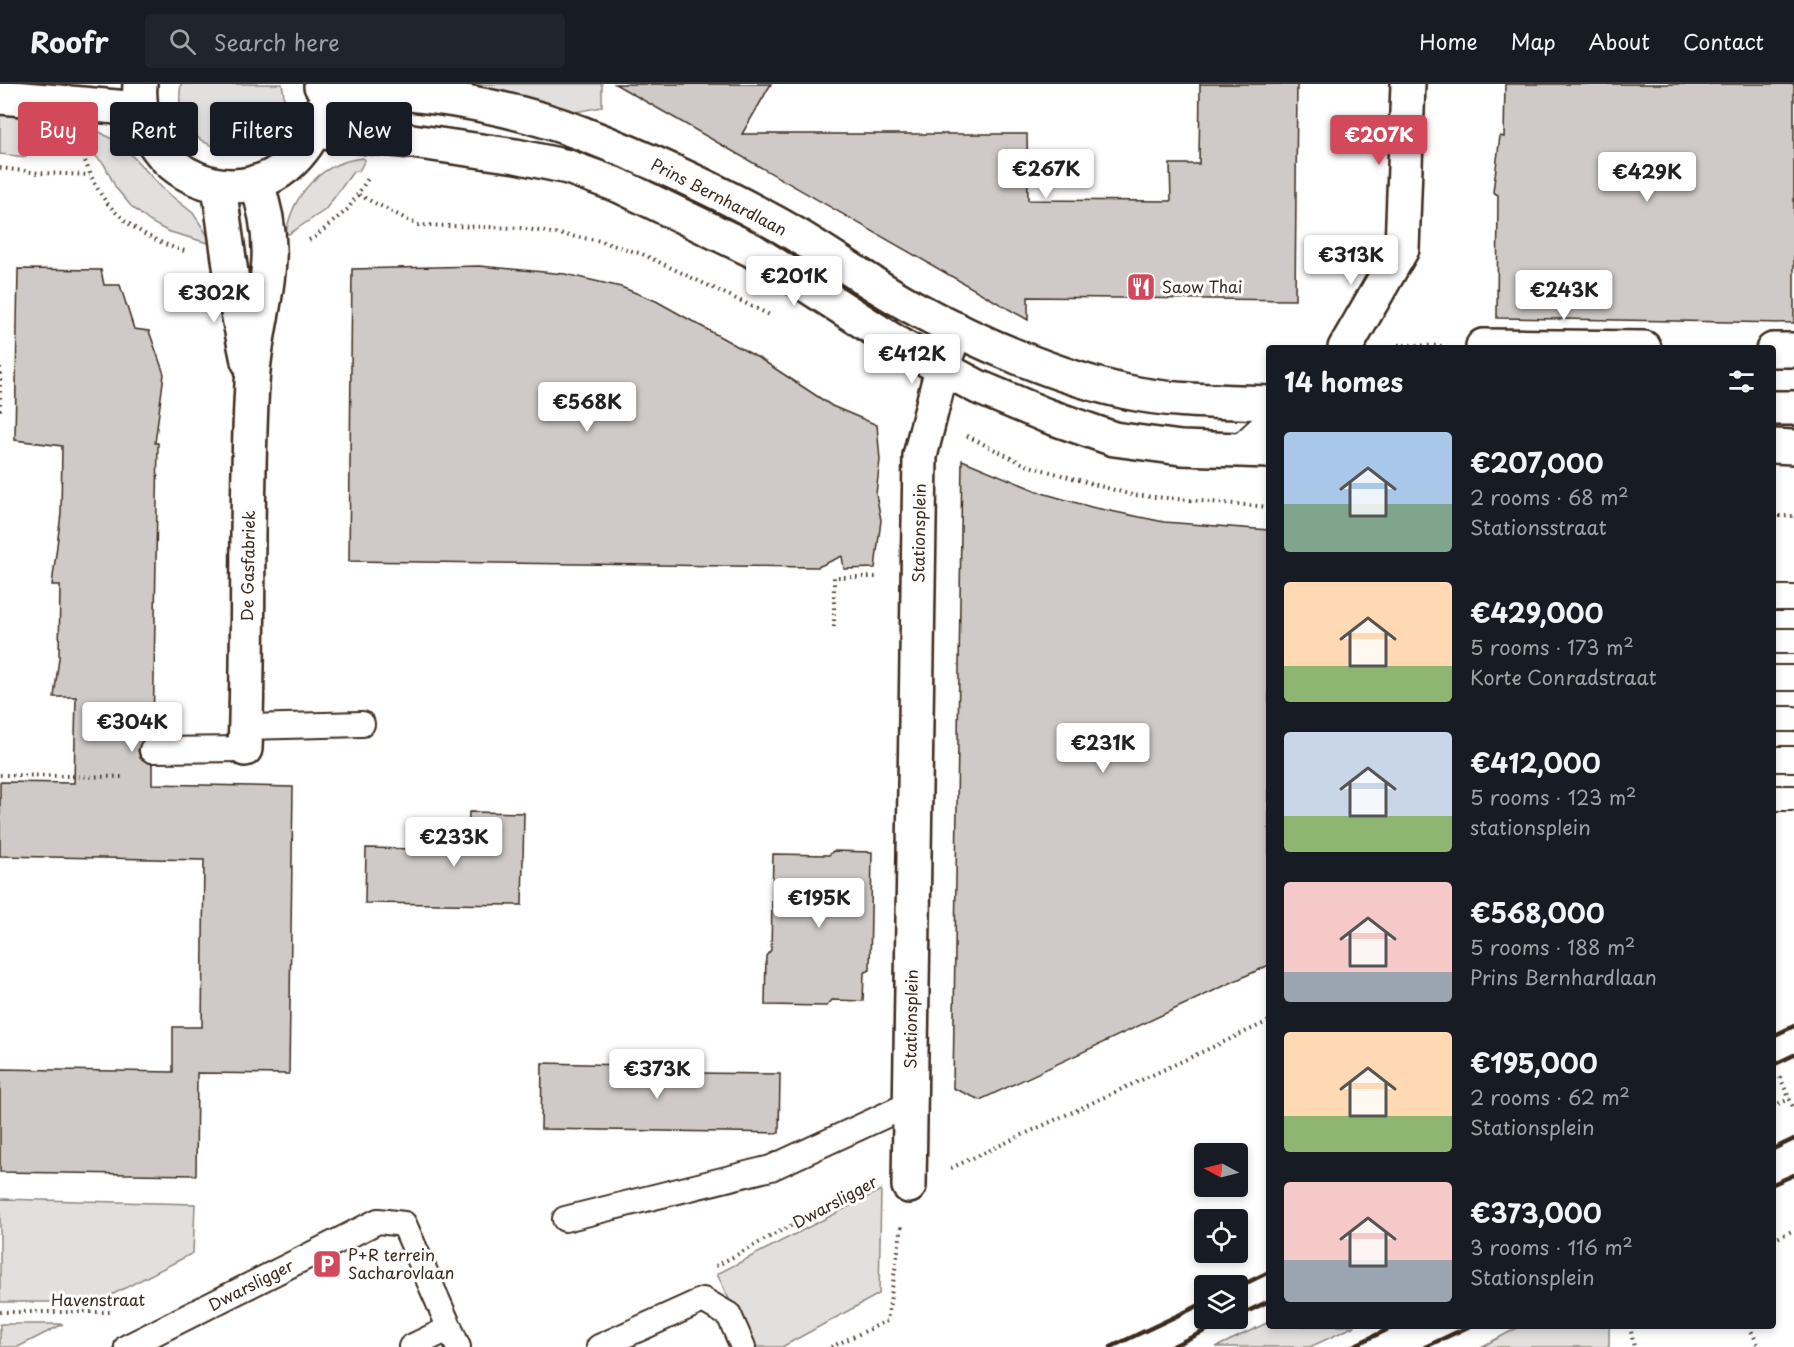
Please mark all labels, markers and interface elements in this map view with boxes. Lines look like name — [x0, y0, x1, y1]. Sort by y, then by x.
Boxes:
search box — [145, 14, 565, 68]
text: Roofr — [30, 20, 109, 63]
icon: search — [166, 25, 199, 58]
text: Search here — [214, 25, 339, 58]
text: Home — [1419, 25, 1478, 57]
text: Map — [1511, 25, 1556, 57]
text: About — [1589, 25, 1650, 57]
text: Contact — [1683, 25, 1764, 57]
chip: Buy — [18, 102, 98, 156]
chip: Rent — [110, 102, 198, 156]
chip: Filters — [210, 102, 314, 156]
chip: New — [326, 102, 412, 156]
pin: €207K — [1337, 115, 1421, 166]
text: €207K — [1344, 119, 1414, 149]
pin: €267K — [1004, 149, 1088, 200]
street label: Prins Bernhardlaan — [647, 151, 791, 241]
pin: €429K — [1605, 152, 1689, 203]
text: €267K — [1012, 153, 1080, 183]
text: €429K — [1612, 156, 1682, 186]
pin: €313K — [1309, 235, 1393, 286]
text: €313K — [1318, 239, 1384, 269]
pin: €201K — [752, 256, 836, 307]
text: €201K — [760, 260, 828, 290]
pin: €243K — [1522, 270, 1606, 321]
restaurant icon: Saow Thai — [1125, 271, 1157, 303]
pin: €302K — [172, 273, 256, 324]
place label: Saow Thai — [1162, 274, 1242, 298]
text: €243K — [1529, 274, 1599, 304]
text: €302K — [178, 277, 250, 307]
pin: €412K — [870, 334, 954, 385]
text: €412K — [878, 338, 946, 368]
text: 14 homes — [1284, 362, 1403, 401]
icon: filters — [1725, 365, 1758, 398]
pin: €568K — [545, 382, 629, 433]
text: €568K — [552, 386, 622, 416]
text: €207,000 — [1470, 443, 1603, 482]
icon: home — [1332, 456, 1404, 528]
text: 2 rooms · 68 m² — [1470, 482, 1629, 512]
street label: Stationsplein — [905, 483, 931, 583]
street label: De Gasfabriek — [234, 510, 260, 622]
text: Stationsstraat — [1470, 512, 1607, 542]
text: €429,000 — [1470, 593, 1603, 632]
icon: home — [1332, 606, 1404, 678]
text: 5 rooms · 173 m² — [1470, 632, 1634, 662]
text: Korte Conradstraat — [1470, 662, 1657, 692]
pin: €304K — [90, 702, 174, 753]
text: €304K — [96, 706, 168, 736]
pin: €231K — [1061, 723, 1145, 774]
text: €231K — [1071, 727, 1135, 757]
text: €412,000 — [1470, 743, 1601, 782]
icon: home — [1332, 756, 1404, 828]
text: 5 rooms · 123 m² — [1470, 782, 1636, 812]
text: stationsplein — [1470, 812, 1591, 842]
pin: €233K — [412, 817, 496, 868]
text: €233K — [419, 821, 489, 851]
pin: €195K — [777, 878, 861, 929]
text: €195K — [787, 882, 851, 912]
text: €568,000 — [1470, 893, 1605, 932]
icon: home — [1332, 906, 1404, 978]
text: 5 rooms · 188 m² — [1470, 932, 1635, 962]
text: Prins Bernhardlaan — [1470, 962, 1657, 992]
street label: Stationsplein — [897, 969, 923, 1069]
text: €195,000 — [1470, 1043, 1598, 1082]
pin: €373K — [615, 1049, 699, 1100]
text: €373K — [623, 1053, 691, 1083]
icon: home — [1332, 1056, 1404, 1128]
text: 2 rooms · 62 m² — [1470, 1082, 1630, 1112]
text: Stationsplein — [1470, 1112, 1594, 1142]
north arrow — [1194, 1143, 1248, 1197]
map controls — [1194, 1143, 1248, 1329]
street label: Dwarsligger — [788, 1168, 882, 1233]
text: €373,000 — [1470, 1193, 1602, 1232]
icon: home — [1332, 1206, 1404, 1278]
button: locate — [1194, 1209, 1248, 1263]
text: 3 rooms · 116 m² — [1470, 1232, 1633, 1262]
place label: P+R terrein Sacharovlaan — [348, 1242, 454, 1284]
parking icon: P+R terrein Sacharovlaan — [311, 1248, 343, 1280]
street label: Dwarsligger — [204, 1252, 298, 1316]
text: Stationsplein — [1470, 1262, 1594, 1292]
button: layers — [1194, 1275, 1248, 1329]
street label: Havenstraat — [51, 1287, 146, 1311]

